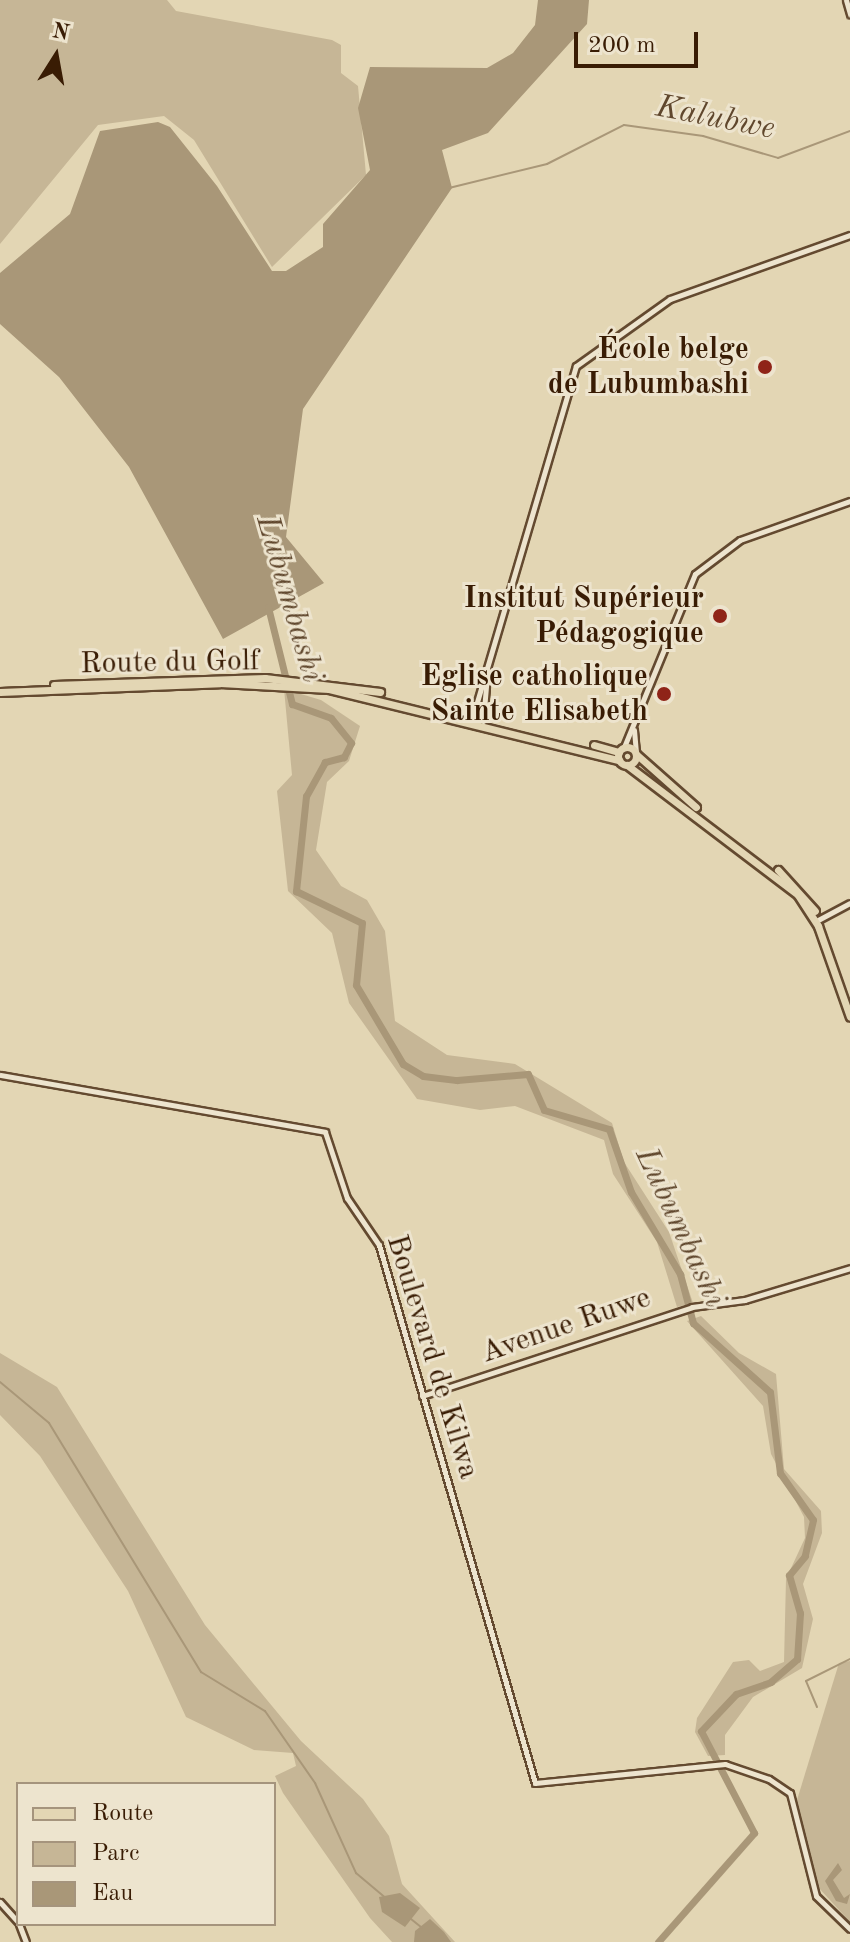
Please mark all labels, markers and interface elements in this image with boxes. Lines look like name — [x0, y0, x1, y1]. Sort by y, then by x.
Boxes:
north arrow — [16, 16, 96, 96]
scale bar — [578, 16, 702, 66]
text: N — [50, 20, 71, 45]
text: 200 m — [588, 34, 656, 58]
water label: Kalubwe — [652, 89, 778, 149]
place label: École belge de Lubumbashi — [548, 332, 749, 402]
marker: École belge de Lubumbashi — [756, 358, 774, 376]
water label: Lubumbashi — [246, 511, 330, 687]
place label: Institut Supérieur Pédagogique — [464, 581, 704, 652]
marker: Institut Supérieur Pédagogique — [711, 607, 729, 625]
street label: Route du Golf — [80, 643, 260, 683]
place label: Eglise catholique Sainte Elisabeth — [420, 659, 648, 730]
marker: Eglise catholique Sainte Elisabeth — [655, 685, 673, 703]
water label: Lubumbashi — [625, 1142, 733, 1314]
street label: Boulevard de Kilwa — [378, 1231, 486, 1483]
street label: Avenue Ruwe — [477, 1280, 655, 1372]
legend — [16, 1782, 276, 1926]
text: Route — [92, 1802, 153, 1826]
text: Parc — [92, 1842, 139, 1866]
text: Eau — [92, 1882, 133, 1906]

